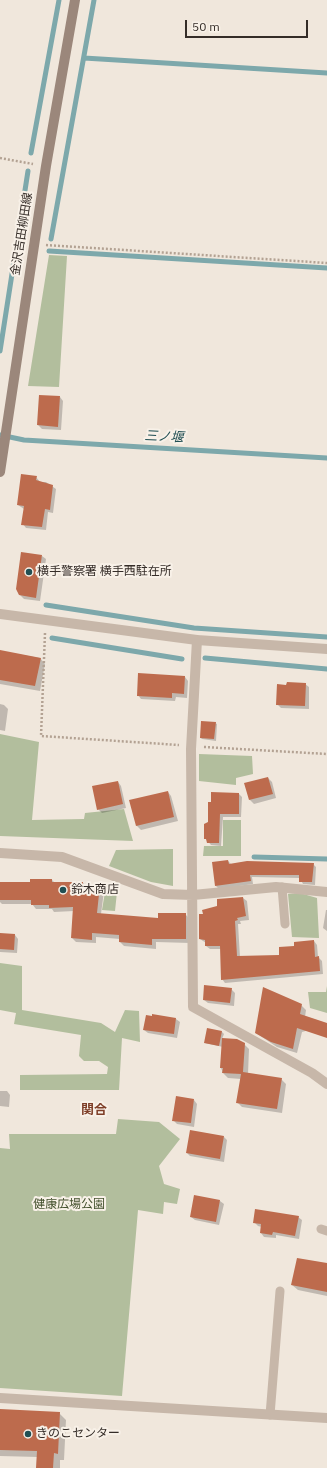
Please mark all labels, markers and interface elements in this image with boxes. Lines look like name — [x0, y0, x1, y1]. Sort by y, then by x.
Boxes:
scale bar — [187, 12, 310, 38]
text: 50 m — [192, 19, 220, 34]
street label: 金沢吉田柳田線 — [8, 191, 36, 277]
water label: 三ノ堰 — [144, 428, 184, 446]
place label: 横手警察署 横手西駐在所 — [37, 565, 172, 579]
marker: 横手警察署 横手西駐在所 — [24, 567, 34, 577]
place label: 鈴木商店 — [71, 883, 119, 897]
marker: 鈴木商店 — [58, 885, 68, 895]
district label: 関合 — [81, 1102, 107, 1118]
park label: 健康広場公園 — [33, 1198, 105, 1212]
place label: きのこセンター — [36, 1427, 120, 1441]
marker: きのこセンター — [23, 1429, 33, 1439]

